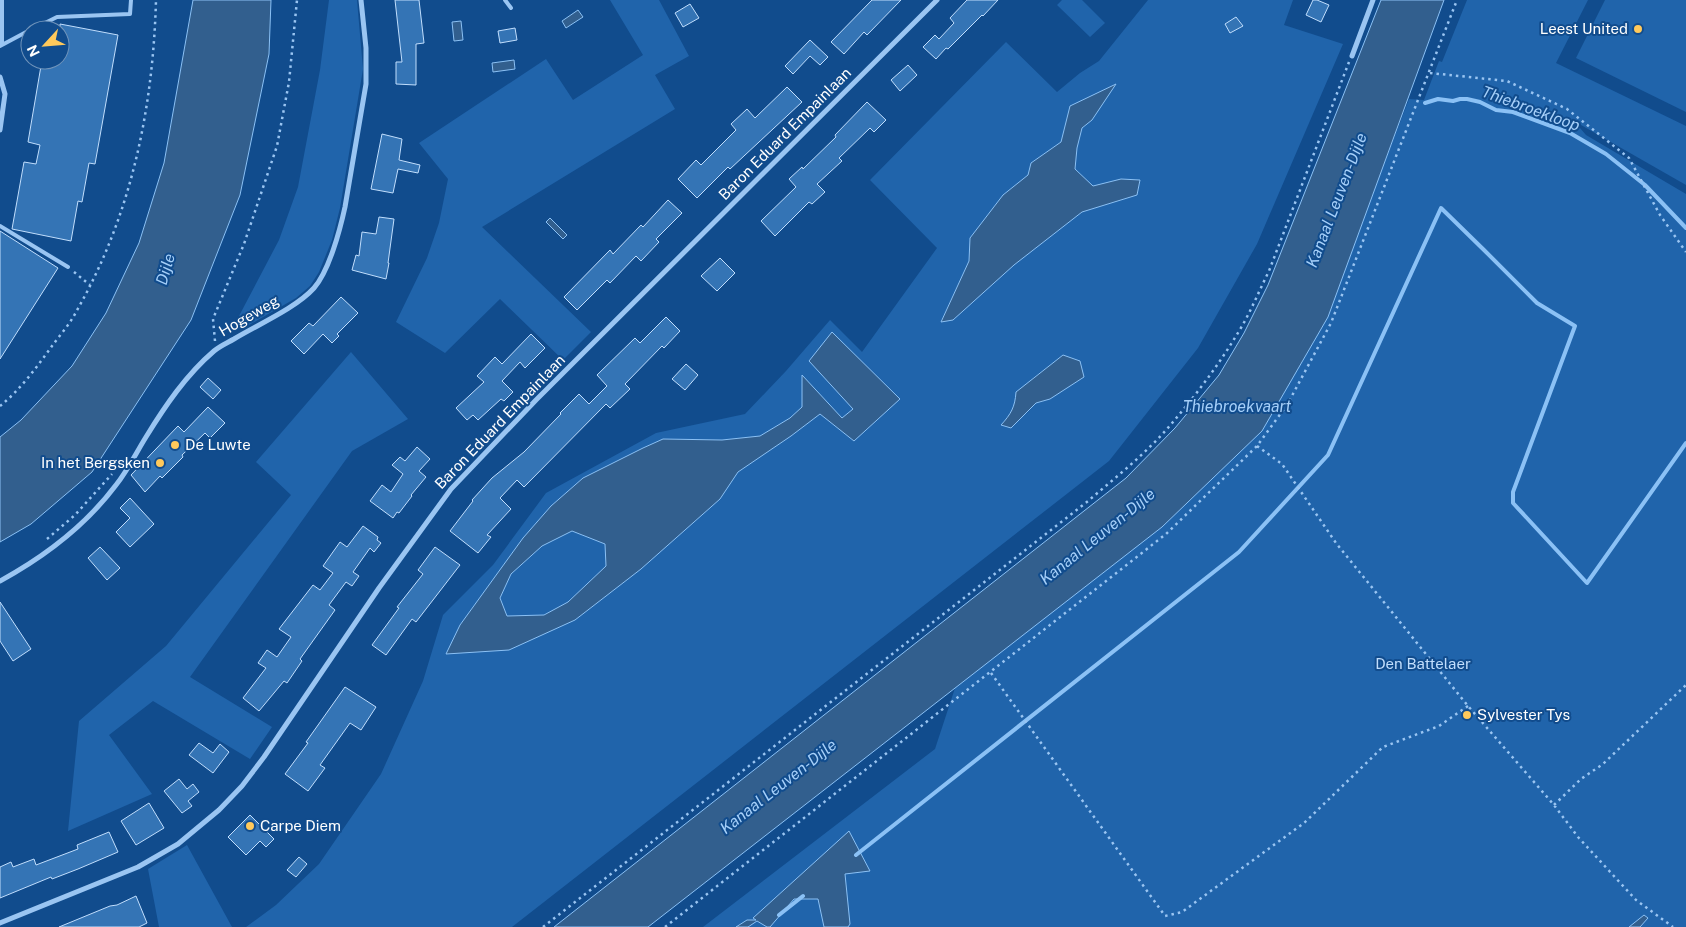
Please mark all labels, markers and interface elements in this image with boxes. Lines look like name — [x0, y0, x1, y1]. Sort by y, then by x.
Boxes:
north arrow — [20, 20, 70, 70]
place label: Leest United — [1540, 20, 1628, 37]
marker: Leest United — [1632, 23, 1644, 35]
text: N — [24, 42, 43, 59]
street label: Baron Eduard Empainlaan — [715, 64, 854, 203]
water label: Thiebroekloop — [1479, 82, 1582, 135]
water label: Kanaal Leuven-Dijle — [1302, 130, 1371, 270]
water label: Dijle — [152, 251, 179, 287]
street label: Hogeweg — [216, 292, 282, 340]
street label: Baron Eduard Empainlaan — [431, 351, 568, 492]
water label: Thiebroekvaart — [1183, 397, 1291, 416]
place label: De Luwte — [185, 436, 251, 453]
marker: De Luwte — [169, 439, 181, 451]
place label: In het Bergsken — [41, 454, 150, 471]
marker: In het Bergsken — [154, 457, 166, 469]
water label: Kanaal Leuven-Dijle — [1036, 484, 1159, 589]
park label: Den Battelaer — [1375, 655, 1471, 672]
place label: Sylvester Tys — [1477, 706, 1570, 723]
marker: Sylvester Tys — [1461, 709, 1473, 721]
water label: Kanaal Leuven-Dijle — [716, 735, 841, 838]
place label: Carpe Diem — [260, 817, 341, 834]
marker: Carpe Diem — [244, 820, 256, 832]

